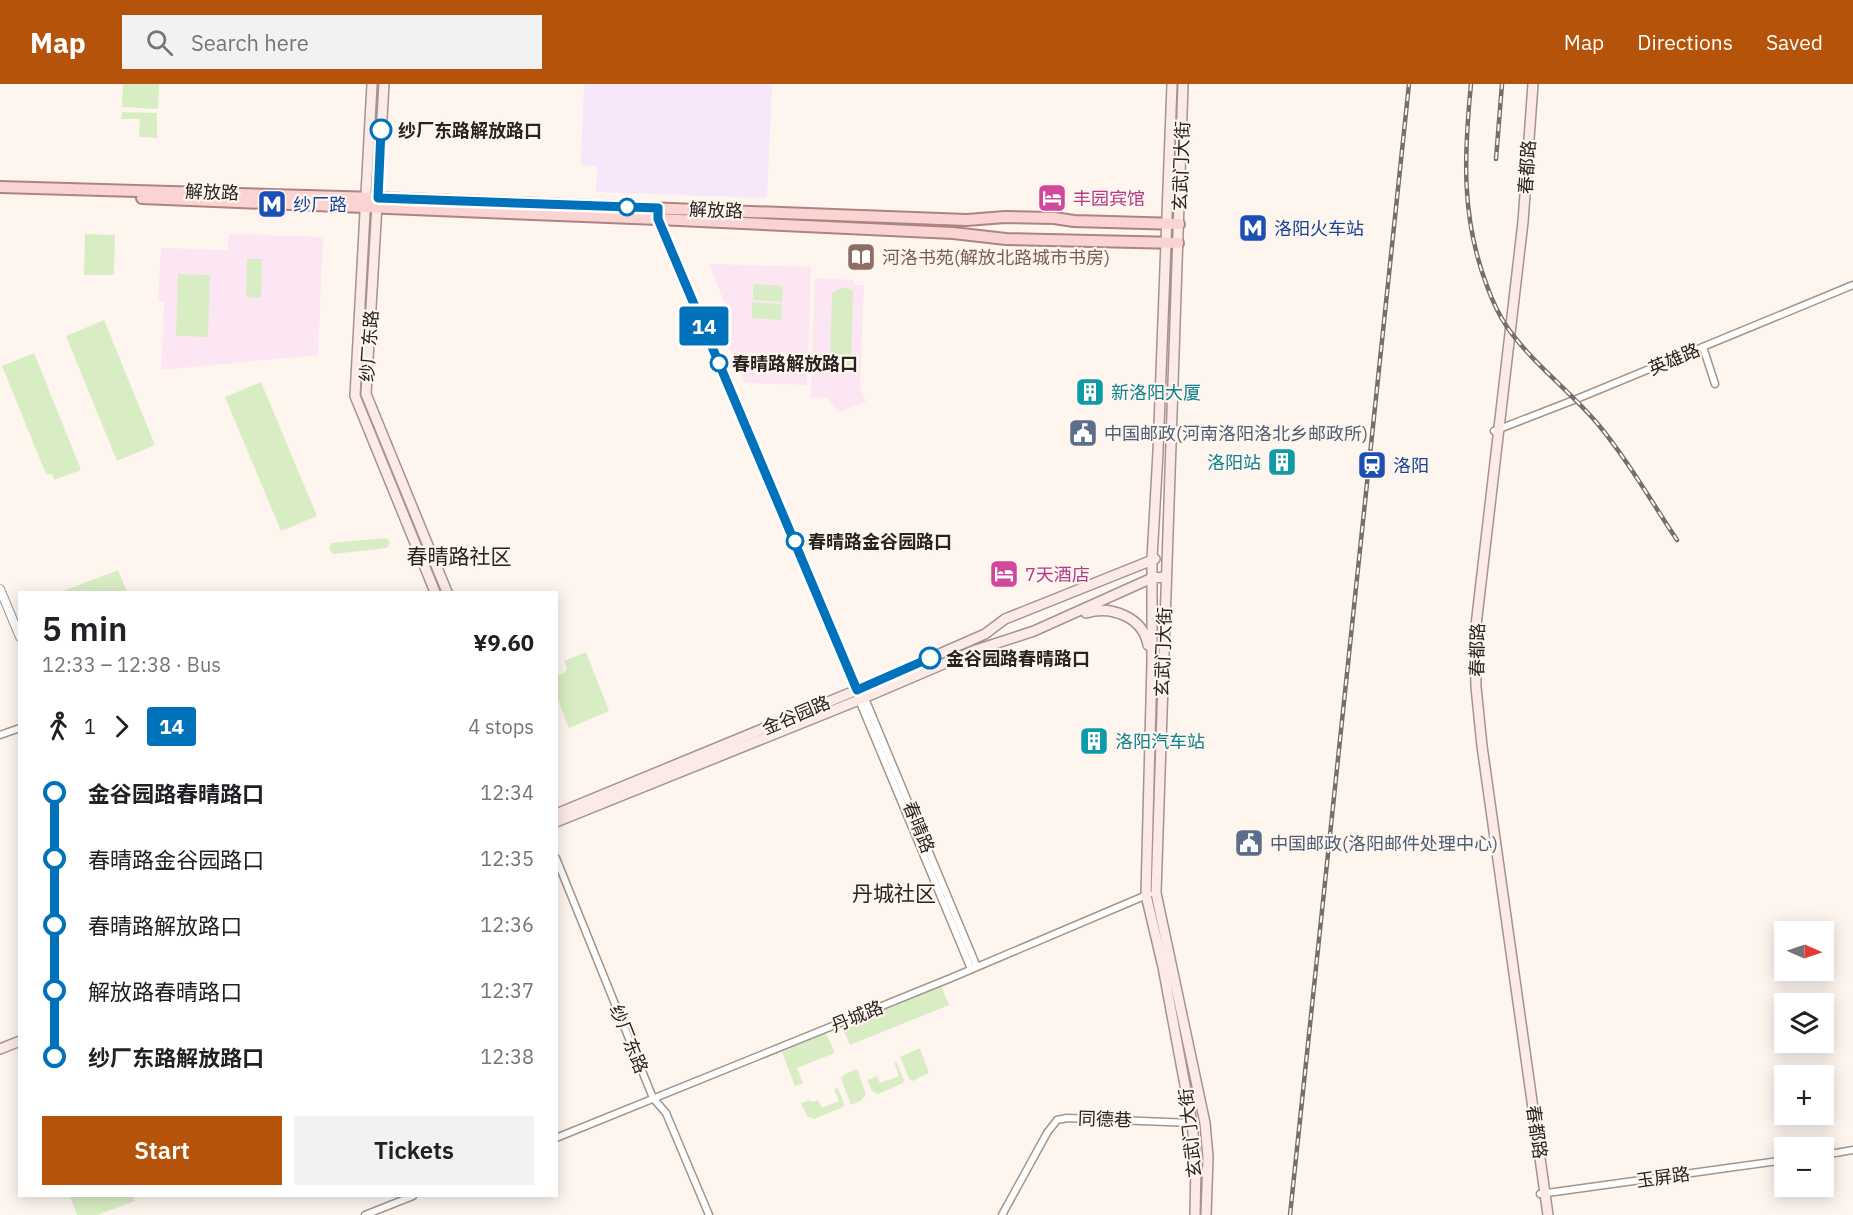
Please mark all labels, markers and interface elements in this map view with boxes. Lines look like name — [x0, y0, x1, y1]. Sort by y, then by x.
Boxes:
search box — [122, 15, 542, 69]
text: Map — [30, 24, 86, 61]
icon: search — [143, 26, 176, 59]
text: Search here — [191, 28, 309, 57]
text: Map — [1564, 28, 1604, 56]
text: Directions — [1637, 28, 1733, 56]
text: Saved — [1766, 28, 1823, 56]
marker: 纱厂东路解放路口 — [370, 119, 392, 141]
place label: 纱厂东路解放路口 — [398, 119, 542, 142]
street label: 玄武门大街 — [1168, 121, 1194, 211]
street label: 春都路 — [1514, 139, 1540, 195]
street label: 解放路 — [185, 180, 239, 204]
hotel icon: 丰园宾馆 — [1036, 182, 1068, 214]
place label: 丰园宾馆 — [1073, 187, 1145, 210]
metro station icon: 纱厂路 — [256, 188, 288, 220]
place label: 纱厂路 — [293, 193, 347, 216]
unlabelled marker — [618, 198, 636, 216]
street label: 解放路 — [689, 198, 743, 222]
metro station icon: 洛阳火车站 — [1237, 212, 1269, 244]
place label: 洛阳火车站 — [1274, 217, 1364, 240]
library icon: 河洛书苑(解放北路城市书房) — [845, 241, 877, 273]
place label: 河洛书苑(解放北路城市书房) — [882, 246, 1110, 269]
line badge: 14 — [677, 306, 731, 346]
street label: 纱厂东路 — [355, 309, 383, 383]
text: 14 — [691, 312, 717, 340]
street label: 英雄路 — [1645, 338, 1703, 380]
place label: 春晴路解放路口 — [732, 352, 858, 375]
marker: 春晴路解放路口 — [710, 354, 728, 372]
building icon: 新洛阳大厦 — [1074, 376, 1106, 408]
place label: 新洛阳大厦 — [1111, 381, 1201, 404]
public building icon: 中国邮政(河南洛阳洛北乡邮政所) — [1067, 417, 1099, 449]
place label: 中国邮政(河南洛阳洛北乡邮政所) — [1104, 422, 1368, 445]
building icon: 洛阳站 — [1266, 446, 1298, 478]
station icon: 洛阳 — [1356, 449, 1388, 481]
place label: 洛阳站 — [1207, 451, 1261, 474]
place label: 洛阳 — [1393, 454, 1429, 477]
place label: 春晴路金谷园路口 — [808, 530, 952, 553]
marker: 春晴路金谷园路口 — [786, 532, 804, 550]
district label: 春晴路社区 — [407, 542, 512, 570]
hotel icon: 7天酒店 — [988, 558, 1020, 590]
place label: 7天酒店 — [1025, 563, 1090, 586]
text: 5 min — [42, 607, 127, 650]
street label: 玄武门大街 — [1150, 607, 1176, 697]
street label: 春都路 — [1465, 623, 1489, 677]
text: ¥9.60 — [473, 628, 534, 657]
marker: 金谷园路春晴路口 — [919, 647, 941, 669]
place label: 金谷园路春晴路口 — [946, 647, 1090, 670]
text: 12:33 – 12:38 · Bus — [42, 651, 221, 678]
street label: 金谷园路 — [758, 690, 834, 740]
icon: walk — [42, 710, 75, 743]
icon: forward — [105, 710, 138, 743]
text: 14 — [159, 712, 184, 740]
text: 1 — [84, 713, 96, 740]
text: 4 stops — [468, 713, 534, 740]
building icon: 洛阳汽车站 — [1078, 725, 1110, 757]
place label: 洛阳汽车站 — [1115, 730, 1205, 753]
text: 金谷园路春晴路口 — [88, 779, 264, 808]
text: 12:34 — [480, 779, 534, 806]
street label: 春晴路 — [898, 798, 940, 856]
public building icon: 中国邮政(洛阳邮件处理中心) — [1233, 827, 1265, 859]
place label: 中国邮政(洛阳邮件处理中心) — [1270, 832, 1498, 855]
text: 春晴路金谷园路口 — [88, 845, 264, 874]
text: 12:35 — [480, 845, 534, 872]
district label: 丹城社区 — [852, 879, 936, 907]
text: 春晴路解放路口 — [88, 911, 242, 940]
text: 12:36 — [480, 911, 534, 938]
north arrow — [1774, 921, 1834, 981]
map controls — [1774, 921, 1834, 1197]
text: 解放路春晴路口 — [88, 977, 242, 1006]
text: 12:37 — [480, 977, 534, 1004]
button: layers — [1774, 993, 1834, 1053]
street label: 丹城路 — [828, 995, 886, 1037]
street label: 纱厂东路 — [605, 1001, 653, 1077]
text: 纱厂东路解放路口 — [88, 1043, 264, 1072]
text: 12:38 — [480, 1043, 534, 1070]
button: + — [1774, 1065, 1834, 1125]
street label: 玄武门大街 — [1174, 1087, 1206, 1179]
street label: 春都路 — [1522, 1104, 1552, 1160]
street label: 同德巷 — [1078, 1107, 1132, 1131]
button: Start — [42, 1116, 282, 1185]
button: Tickets — [294, 1116, 534, 1185]
button: − — [1774, 1137, 1834, 1197]
street label: 玉屏路 — [1635, 1162, 1691, 1192]

